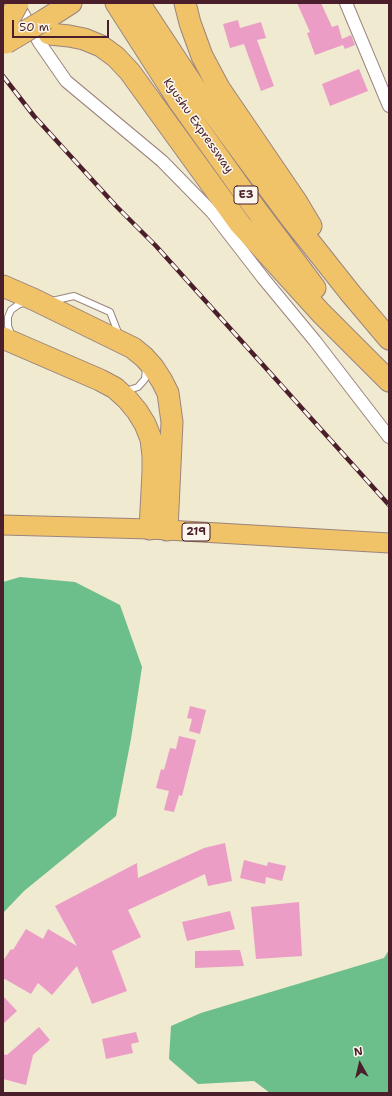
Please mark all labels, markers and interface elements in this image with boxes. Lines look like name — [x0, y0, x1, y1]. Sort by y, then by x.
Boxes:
scale bar — [14, 12, 111, 38]
text: 50 m — [19, 19, 49, 35]
street label: Kyushu Expressway — [160, 76, 236, 176]
road number: E3 — [234, 186, 258, 204]
road number: 219 — [182, 523, 210, 541]
north arrow — [340, 1044, 380, 1084]
text: N — [353, 1044, 364, 1060]

